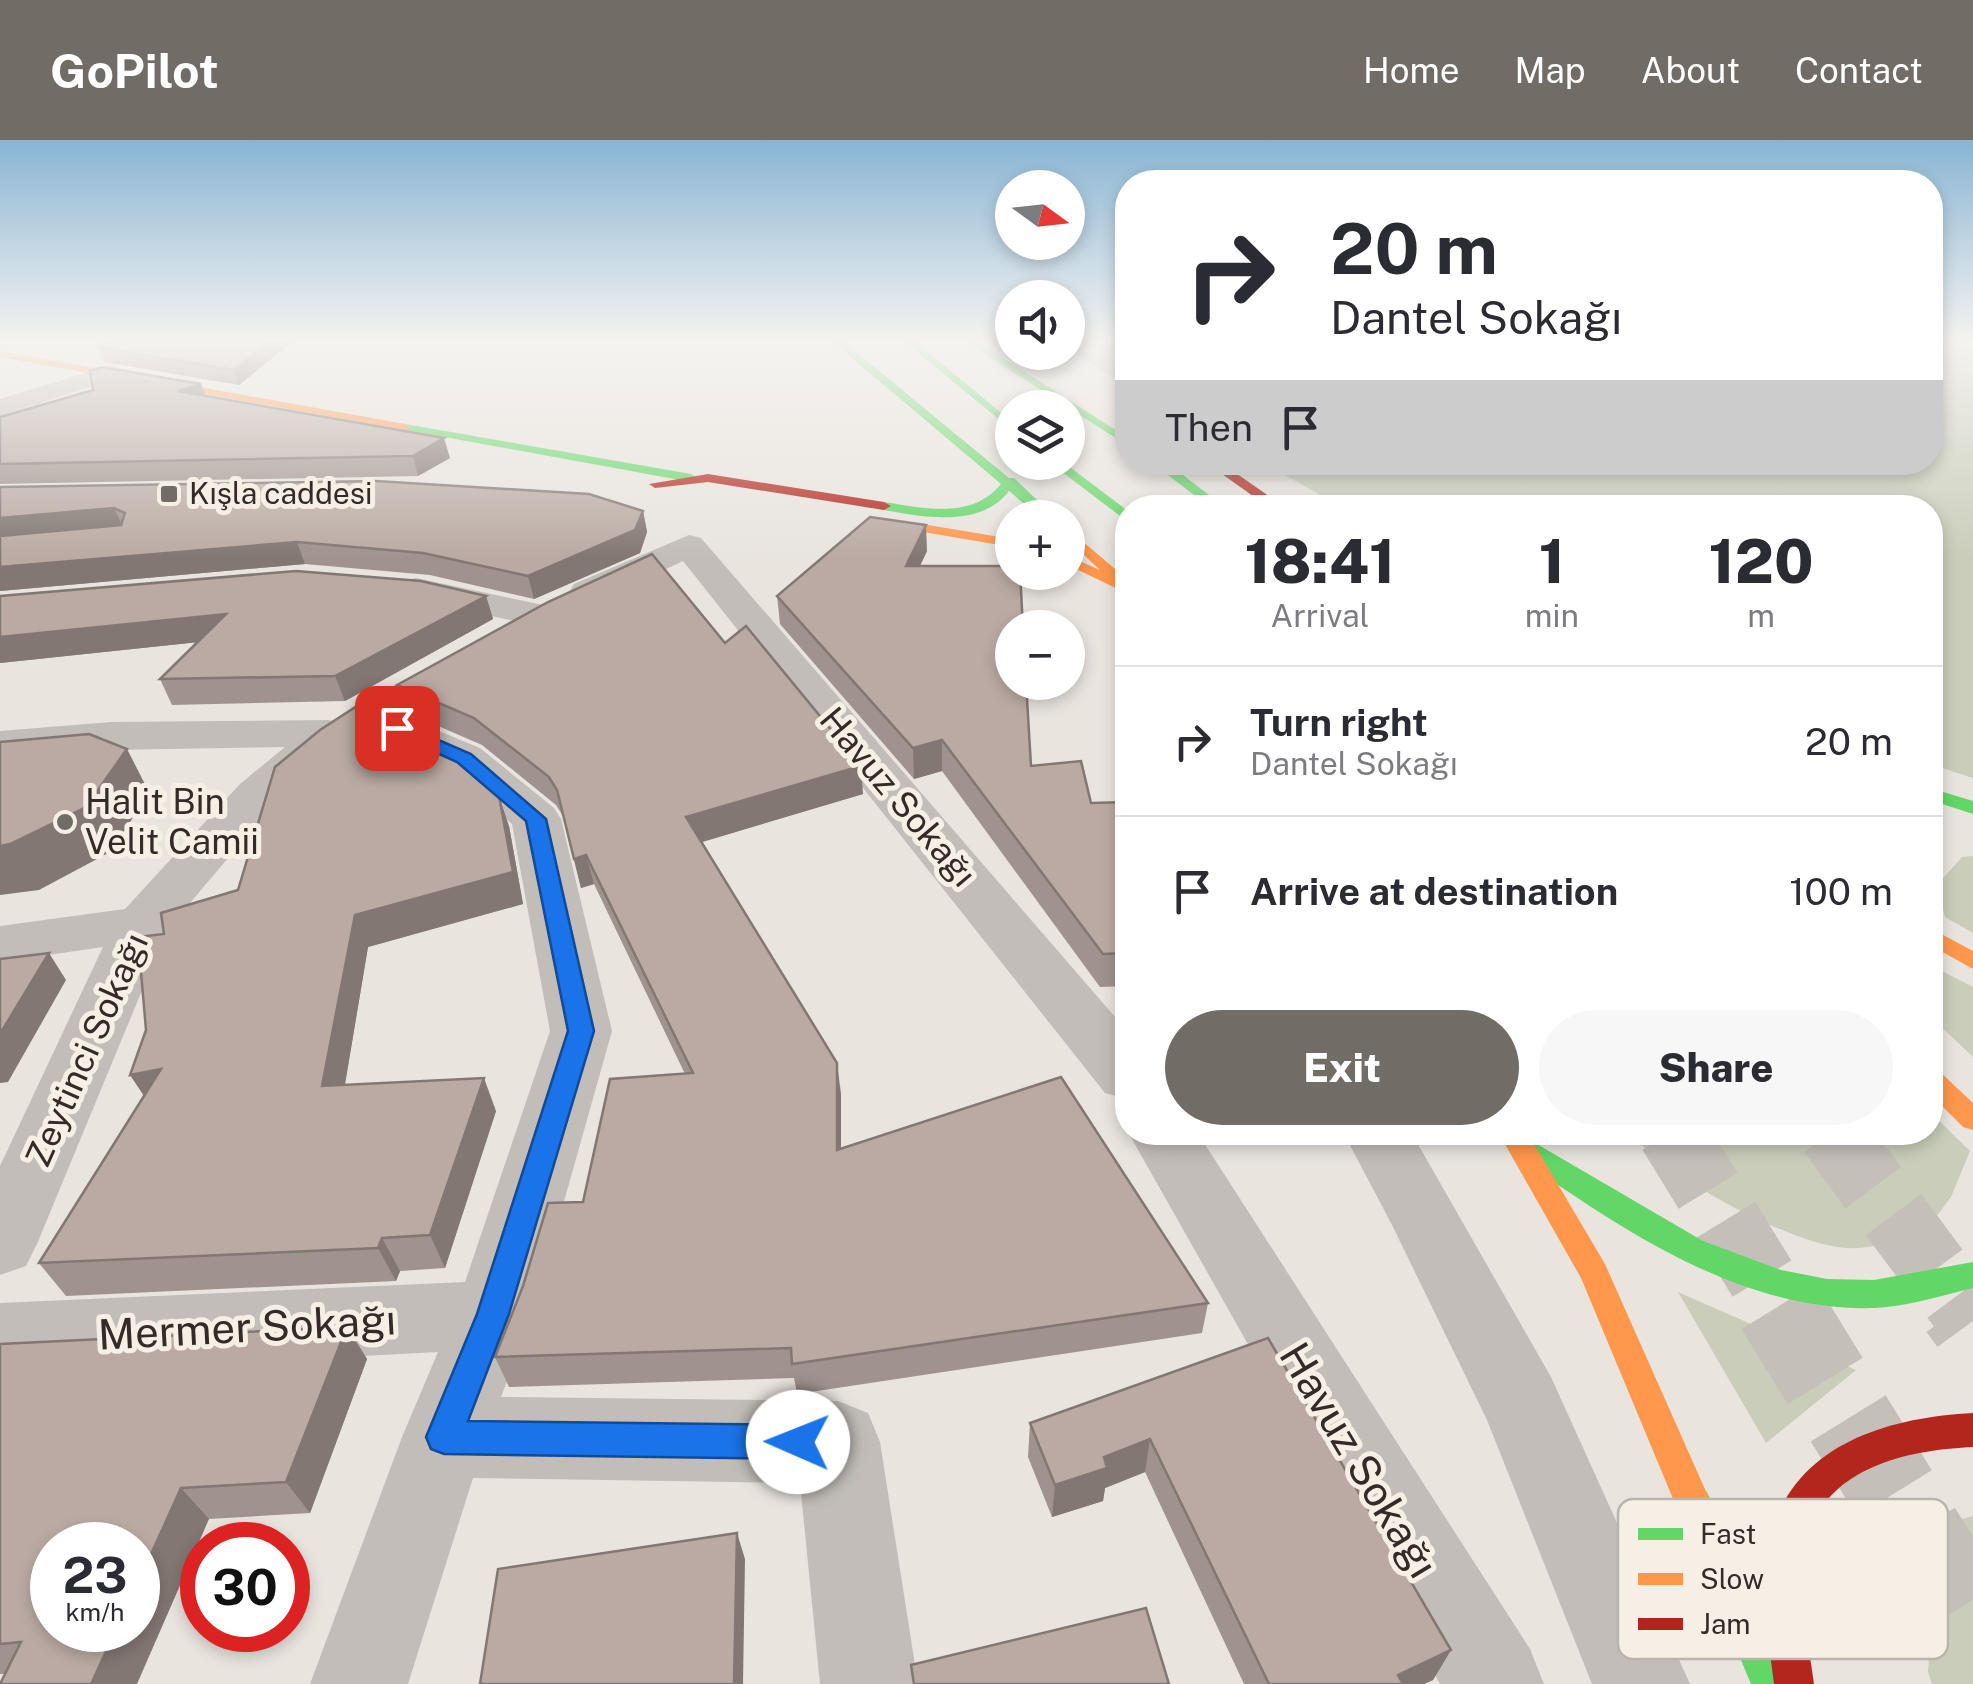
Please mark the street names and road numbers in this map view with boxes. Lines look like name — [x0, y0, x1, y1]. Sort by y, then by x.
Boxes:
street label: Havuz Sokağı — [812, 699, 985, 894]
street label: Zeytinci Sokağı — [17, 927, 156, 1173]
street label: Mermer Sokağı — [97, 1294, 397, 1359]
street label: Havuz Sokağı — [1270, 1334, 1449, 1586]

